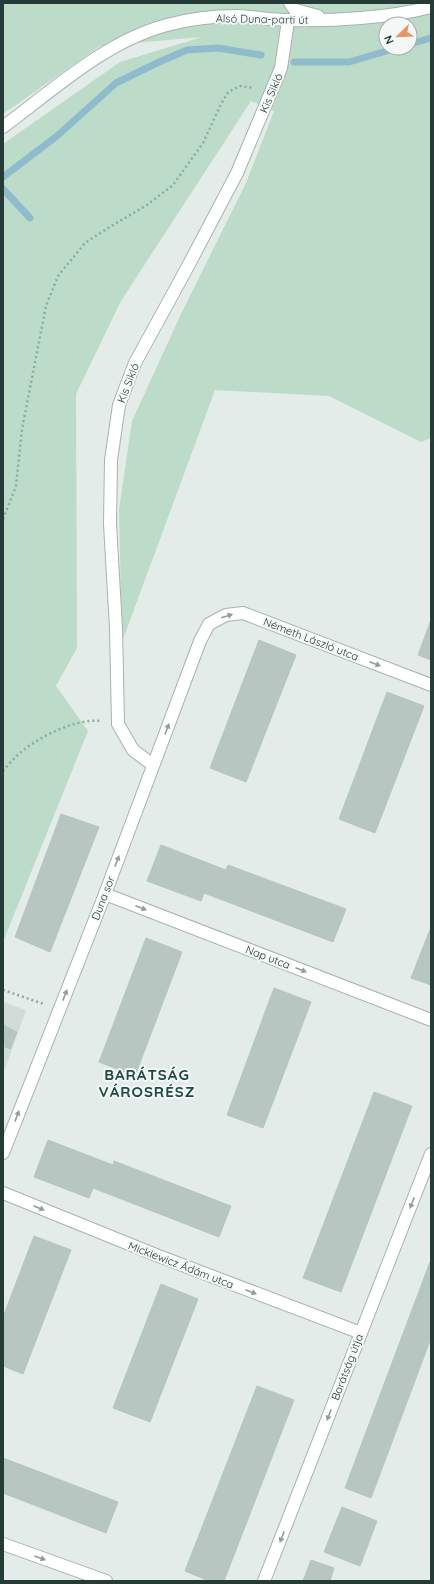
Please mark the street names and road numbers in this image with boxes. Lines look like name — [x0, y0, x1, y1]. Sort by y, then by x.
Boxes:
street label: Alsó Duna-parti út — [216, 11, 309, 27]
street label: Kis Sikló — [256, 71, 286, 115]
street label: Kis Sikló — [114, 361, 142, 405]
street label: Németh László utca — [261, 614, 361, 664]
street label: Duna sor — [88, 873, 118, 922]
street label: Nap utca — [244, 942, 292, 972]
street label: Mickiewicz Ádám utca — [126, 1238, 236, 1292]
street label: Barátság útja — [328, 1332, 366, 1402]

